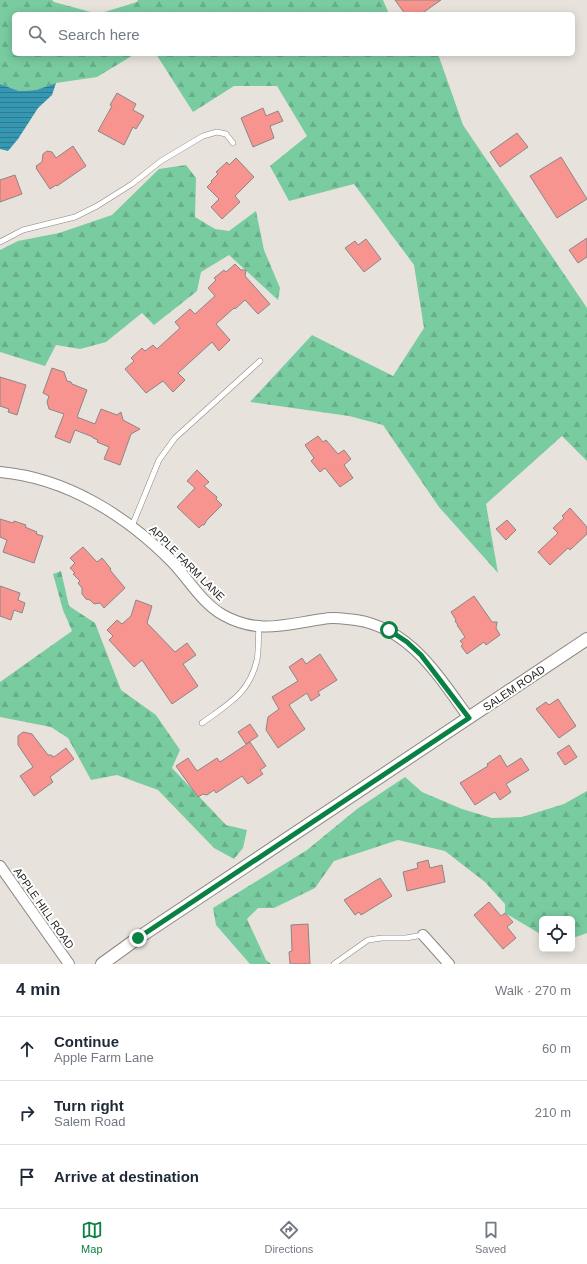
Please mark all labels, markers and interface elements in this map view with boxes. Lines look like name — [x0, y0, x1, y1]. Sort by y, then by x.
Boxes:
search box — [12, 12, 575, 56]
icon: search — [26, 23, 48, 45]
text: Search here — [58, 26, 140, 43]
street label: APPLE FARM LANE — [147, 523, 227, 603]
route start — [380, 621, 398, 639]
street label: SALEM ROAD — [481, 663, 547, 713]
street label: APPLE HILL ROAD — [11, 865, 77, 951]
map controls — [539, 916, 575, 952]
button: locate — [539, 916, 575, 952]
route end — [129, 929, 147, 947]
text: 4 min — [16, 980, 60, 999]
text: Walk · 270 m — [495, 983, 571, 998]
text: Continue — [54, 1033, 119, 1050]
icon: ahead — [16, 1038, 38, 1060]
text: 60 m — [542, 1041, 571, 1056]
text: Apple Farm Lane — [54, 1050, 154, 1065]
text: Turn right — [54, 1097, 124, 1114]
icon: right — [16, 1102, 38, 1124]
text: 210 m — [535, 1105, 571, 1120]
text: Salem Road — [54, 1114, 126, 1129]
icon: arrive — [16, 1166, 38, 1188]
text: Arrive at destination — [54, 1168, 199, 1185]
tab: Map — [81, 1219, 103, 1255]
tab: Directions — [264, 1219, 313, 1255]
tab: Saved — [475, 1219, 506, 1255]

